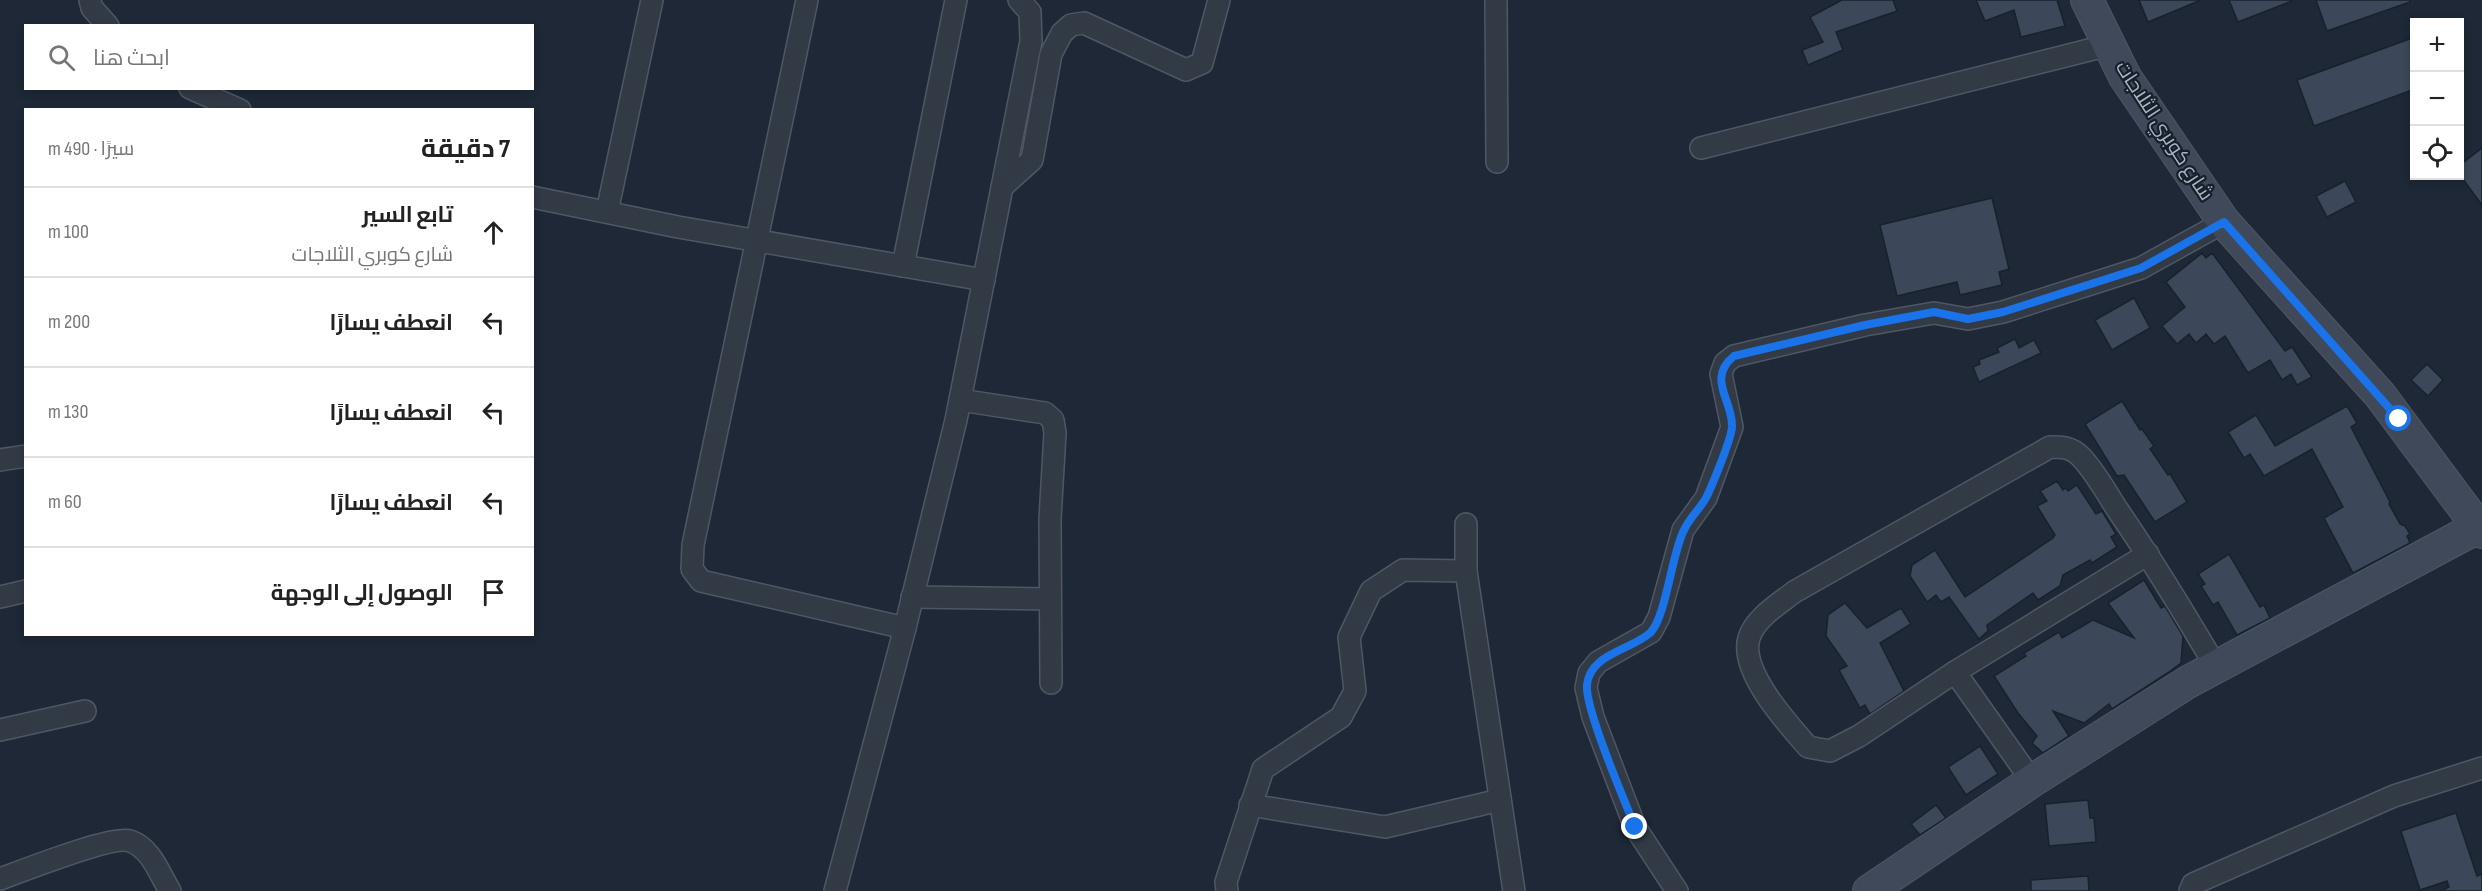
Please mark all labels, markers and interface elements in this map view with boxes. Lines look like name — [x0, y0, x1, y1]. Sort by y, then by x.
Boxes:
map controls — [2410, 18, 2464, 180]
button: + — [2410, 18, 2464, 72]
search box — [24, 24, 534, 90]
icon: search — [45, 41, 78, 74]
text: ابحث هنا — [93, 45, 170, 72]
street label: شارع كوبري الثلاجات — [2107, 57, 2218, 207]
button: − — [2410, 72, 2464, 126]
button: locate — [2410, 126, 2464, 180]
text: 7 دقيقة — [421, 134, 510, 165]
text: سيرًا · 490 m — [48, 137, 134, 161]
text: تابع السير — [362, 202, 453, 229]
icon: ahead — [477, 216, 510, 249]
text: 100 m — [48, 220, 89, 244]
text: شارع كوبري الثلاجات — [292, 243, 453, 267]
icon: left — [477, 306, 510, 339]
text: 200 m — [48, 310, 90, 334]
text: انعطف يسارًا — [330, 310, 453, 337]
icon: left — [477, 396, 510, 429]
text: 130 m — [48, 400, 88, 424]
text: انعطف يسارًا — [330, 400, 453, 427]
route start — [2385, 405, 2411, 431]
icon: left — [477, 486, 510, 519]
text: 60 m — [48, 490, 82, 514]
text: انعطف يسارًا — [330, 490, 453, 517]
icon: arrive — [477, 576, 510, 609]
text: الوصول إلى الوجهة — [271, 580, 453, 607]
route end — [1621, 813, 1647, 839]

